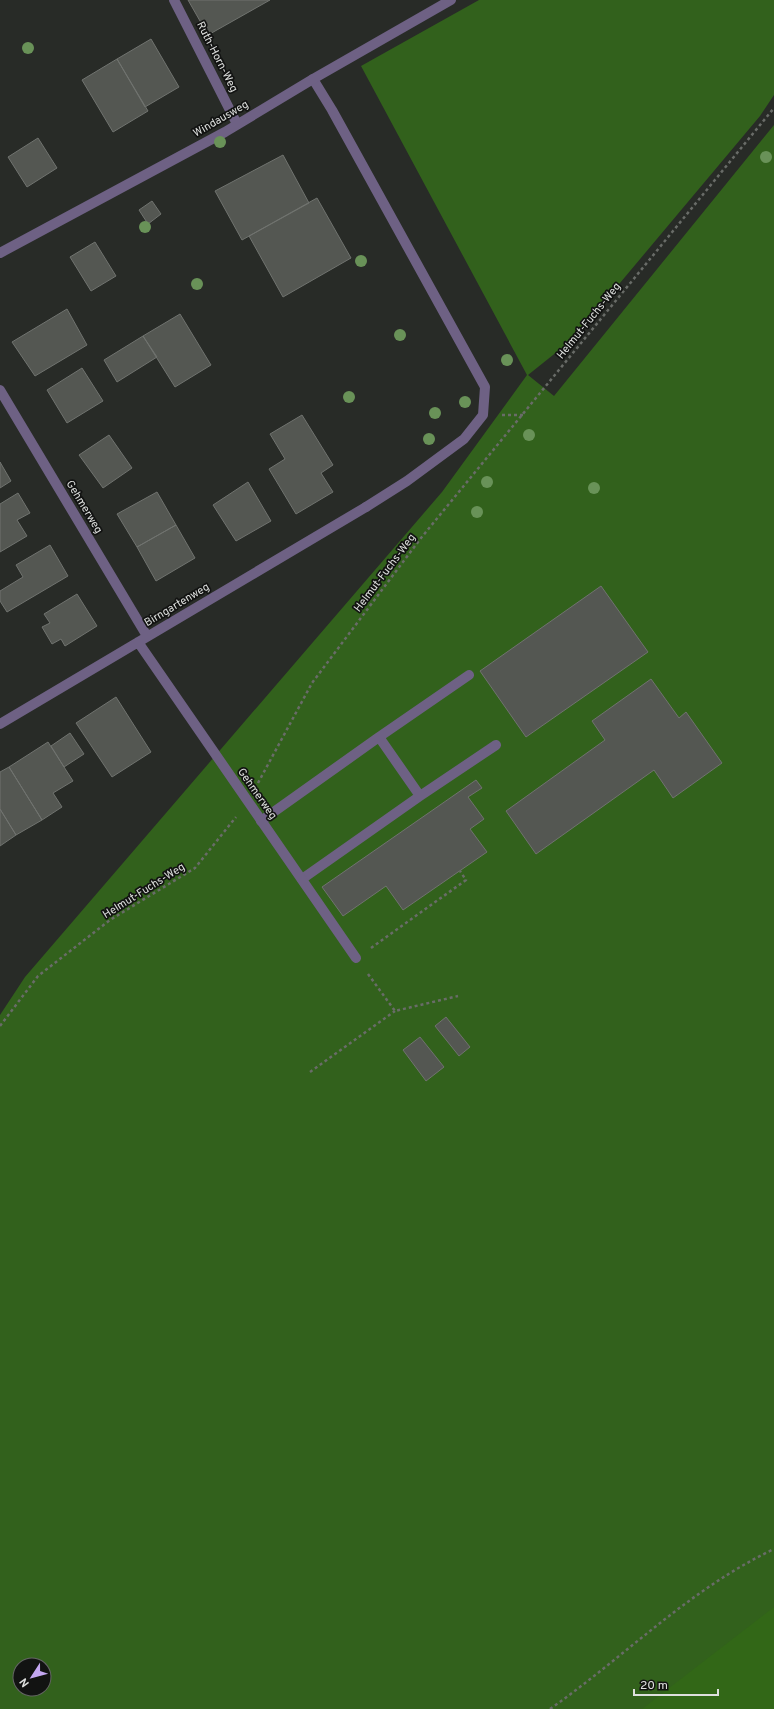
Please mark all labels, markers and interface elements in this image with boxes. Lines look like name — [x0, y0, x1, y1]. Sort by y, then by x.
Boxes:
street label: Ruth-Horn-Weg — [193, 19, 241, 95]
street label: Windausweg — [191, 98, 251, 140]
street label: Helmut-Fuchs-Weg — [554, 280, 624, 362]
street label: Gehmerweg — [63, 478, 105, 536]
street label: Helmut-Fuchs-Weg — [351, 531, 419, 615]
street label: Birngartenweg — [142, 580, 212, 630]
street label: Gehmerweg — [234, 766, 280, 822]
street label: Helmut-Fuchs-Weg — [100, 860, 188, 922]
north arrow — [12, 1657, 52, 1697]
scale bar — [634, 1671, 718, 1697]
text: N — [17, 1675, 33, 1690]
text: 20 m — [640, 1678, 668, 1694]

